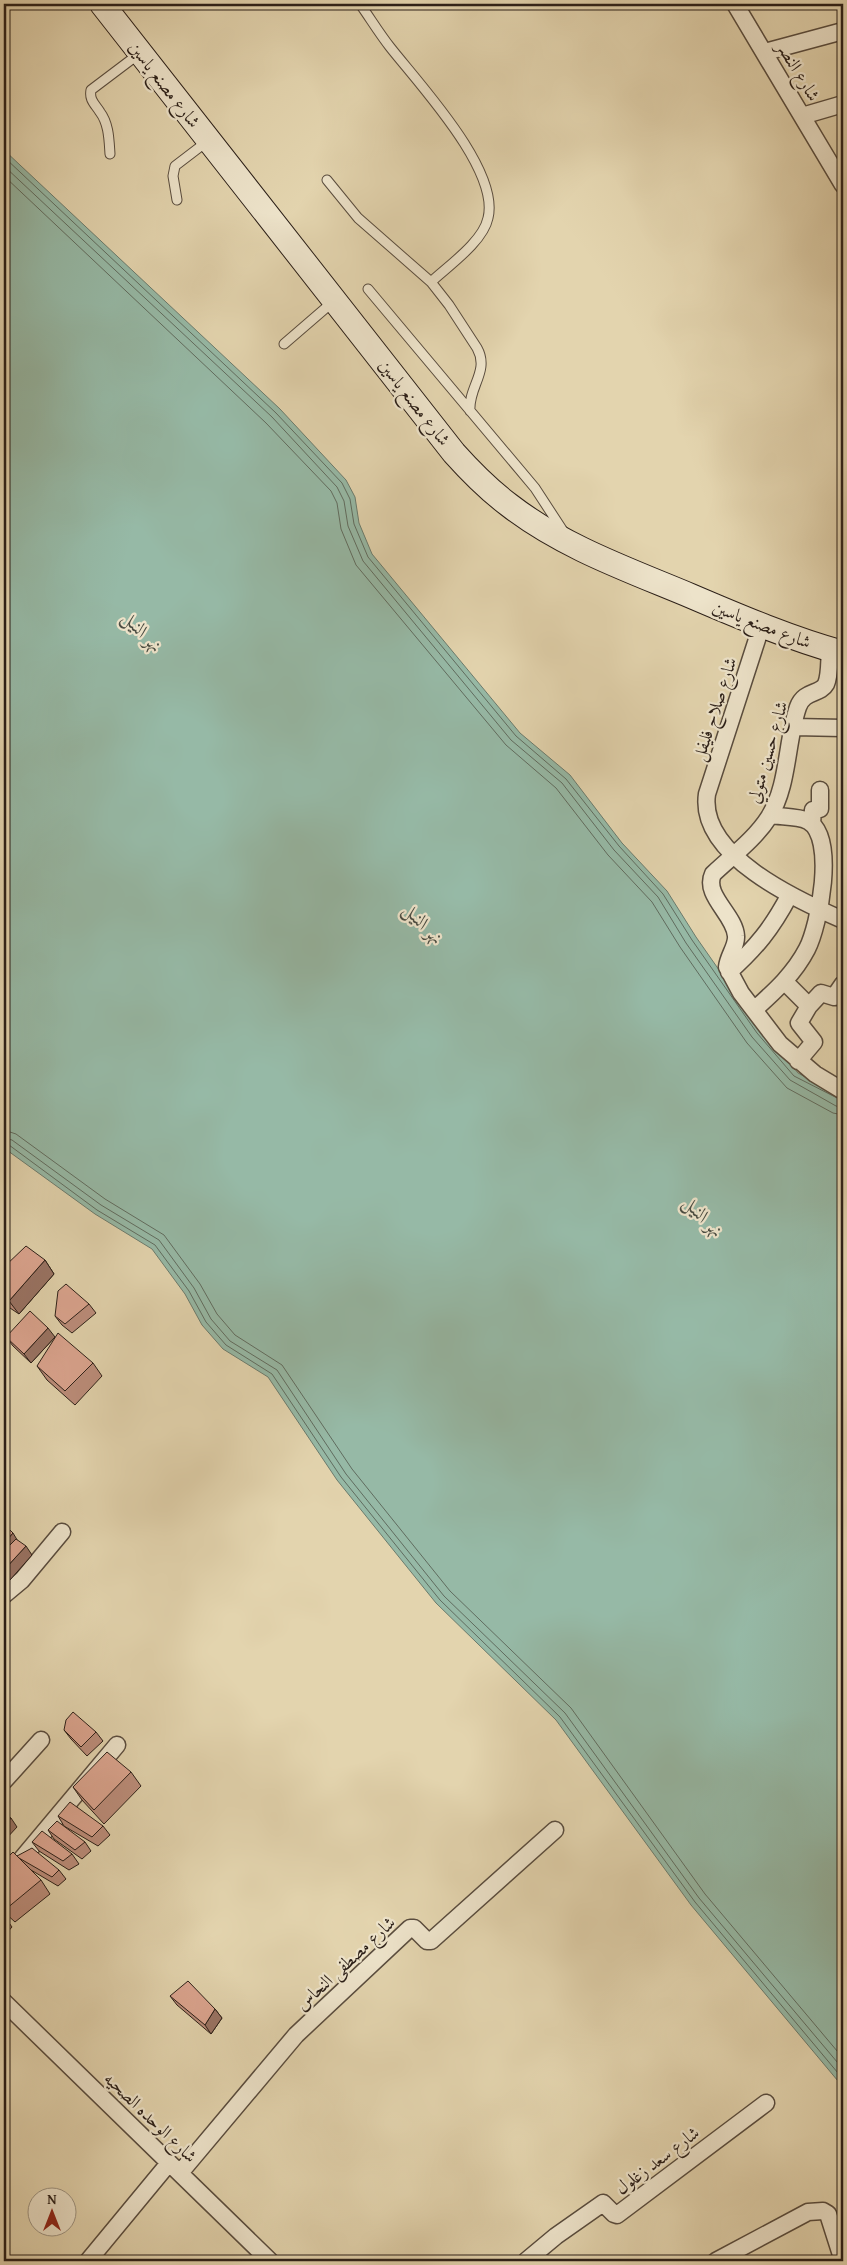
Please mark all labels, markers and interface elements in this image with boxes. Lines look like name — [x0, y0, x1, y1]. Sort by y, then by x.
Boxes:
street label: شارع النصر — [768, 34, 828, 107]
street label: شارع مصنع ياسين — [120, 35, 208, 135]
street label: شارع مصنع ياسين — [370, 353, 458, 453]
street label: شارع مصنع ياسين — [708, 593, 815, 658]
water label: نهر النيل — [116, 604, 170, 658]
street label: شارع صلاح فليفل — [685, 654, 746, 765]
street label: شارع حسين متولي — [739, 698, 796, 807]
water label: نهر النيل — [397, 896, 451, 950]
water label: نهر النيل — [677, 1189, 731, 1243]
street label: شارع مصطفى النحاس — [289, 1909, 403, 2018]
street label: شارع الوحده الصحيه — [97, 2065, 204, 2170]
street label: شارع سعد زغلول — [609, 2119, 706, 2202]
north arrow — [28, 2188, 78, 2238]
text: N — [47, 2189, 57, 2209]

